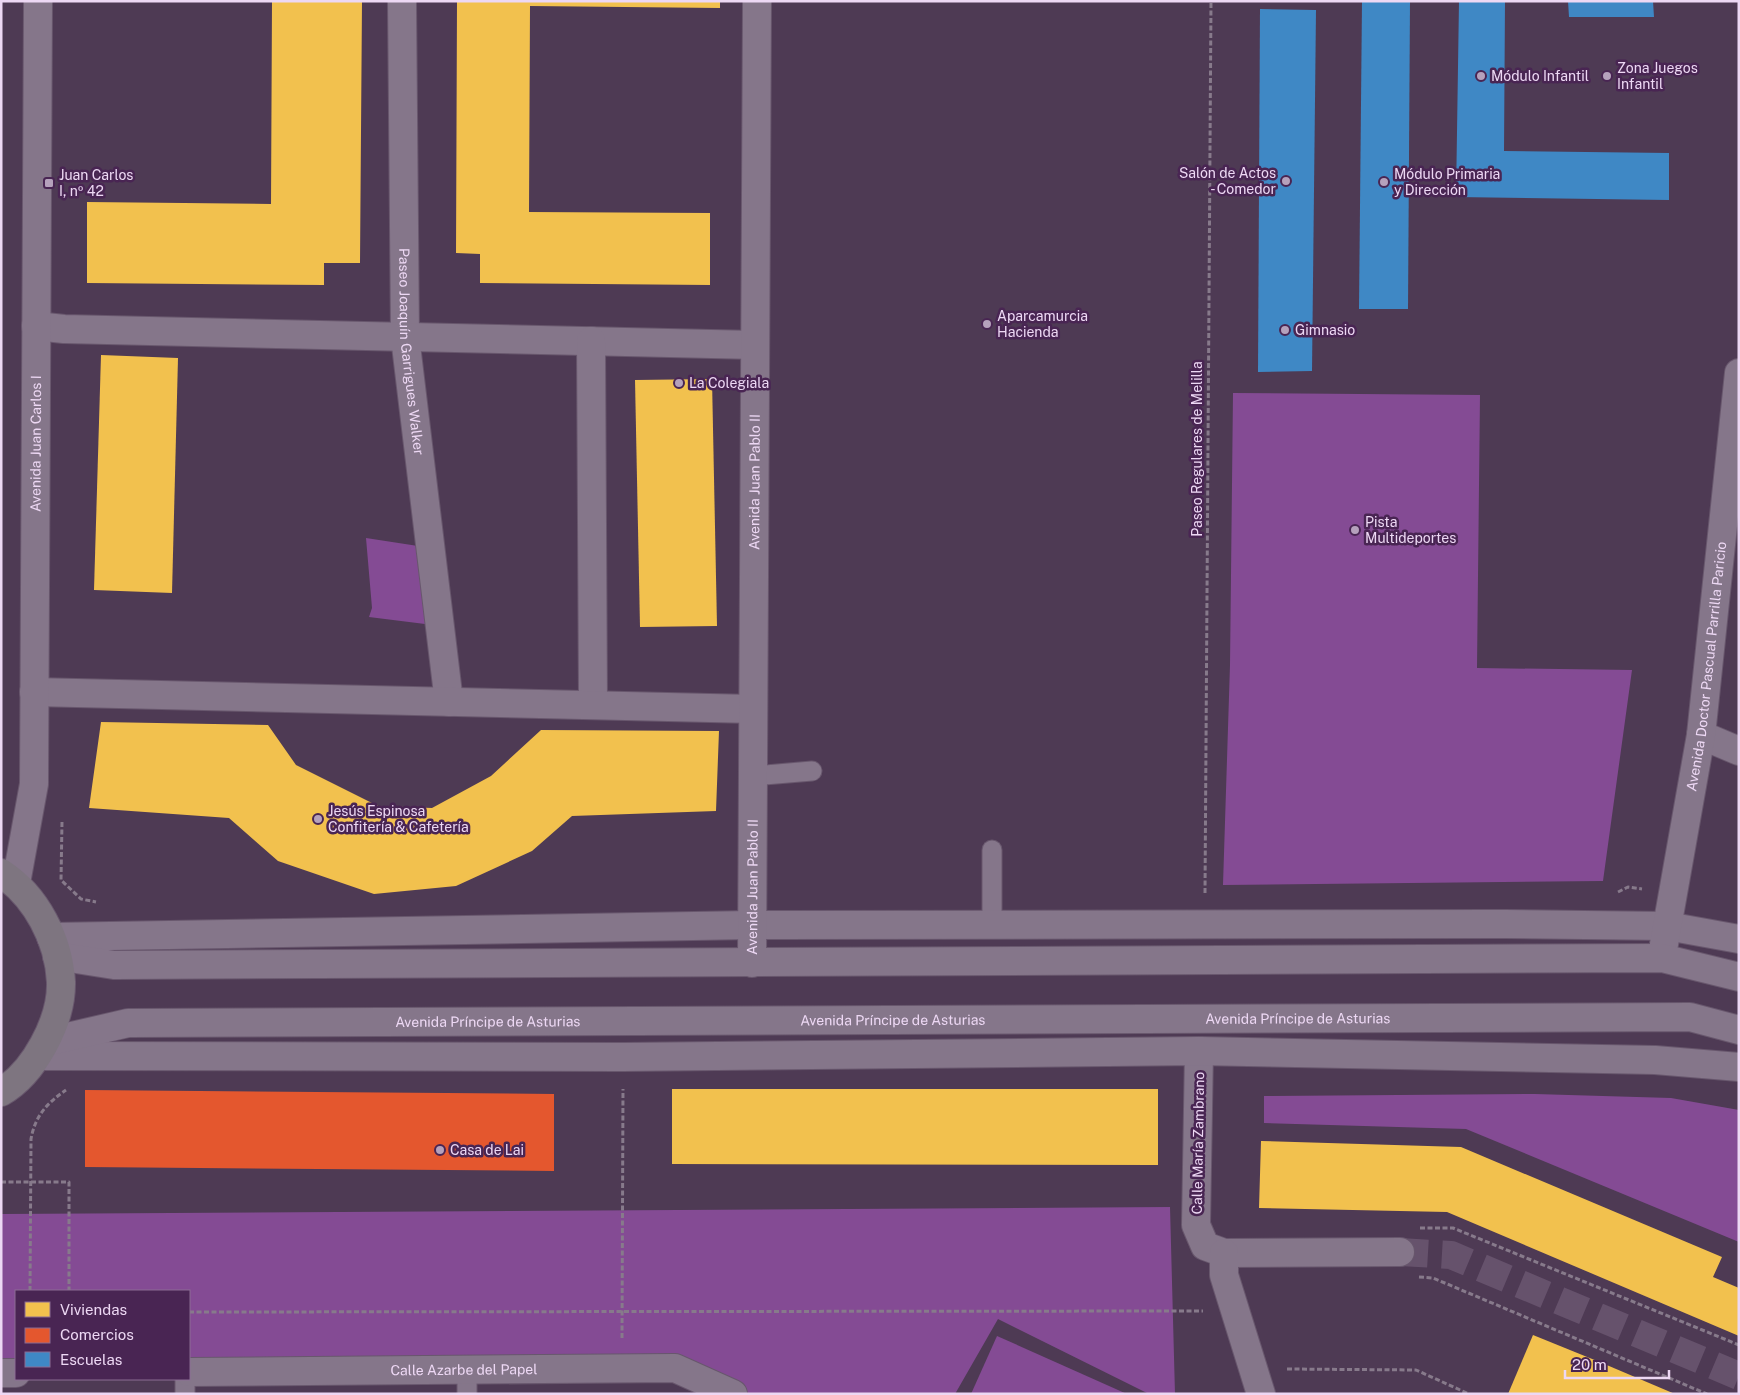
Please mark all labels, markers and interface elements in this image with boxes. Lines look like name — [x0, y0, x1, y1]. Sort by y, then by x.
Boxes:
place label: Zona Juegos Infantil — [1617, 60, 1698, 92]
place label: Módulo Infantil — [1491, 68, 1589, 84]
marker: Módulo Infantil — [1475, 70, 1487, 82]
marker: Zona Juegos Infantil — [1601, 70, 1613, 82]
place label: Salón de Actos - Comedor — [1179, 165, 1276, 197]
place label: Módulo Primaria y Dirección — [1394, 166, 1500, 198]
place label: Juan Carlos I, nº 42 — [59, 167, 133, 199]
marker: Salón de Actos - Comedor — [1280, 175, 1292, 187]
marker: Módulo Primaria y Dirección — [1378, 176, 1390, 188]
marker: Juan Carlos I, nº 42 — [43, 177, 55, 189]
street label: Paseo Joaquín Garrigues Walker — [396, 248, 427, 456]
place label: Aparcamurcia Hacienda — [997, 308, 1088, 340]
marker: Aparcamurcia Hacienda — [981, 318, 993, 330]
place label: Gimnasio — [1295, 322, 1355, 338]
marker: Gimnasio — [1279, 324, 1291, 336]
street label: Paseo Regulares de Melilla — [1189, 361, 1205, 537]
street label: Avenida Juan Carlos I — [27, 375, 44, 512]
place label: La Colegiala — [689, 375, 769, 391]
marker: La Colegiala — [673, 377, 685, 389]
street label: Avenida Juan Pablo II — [746, 414, 763, 550]
place label: Pista Multideportes — [1365, 514, 1456, 546]
marker: Pista Multideportes — [1349, 524, 1361, 536]
street label: Avenida Doctor Pascual Parrilla Paricio — [1683, 541, 1729, 793]
place label: Jesús Espinosa Confitería & Cafetería — [328, 803, 469, 835]
marker: Jesús Espinosa Confitería & Cafetería — [312, 813, 324, 825]
street label: Avenida Juan Pablo II — [744, 819, 761, 955]
street label: Avenida Príncipe de Asturias — [1205, 1010, 1390, 1027]
street label: Avenida Príncipe de Asturias — [800, 1012, 985, 1028]
street label: Avenida Príncipe de Asturias — [395, 1013, 580, 1030]
street label: Calle María Zambrano — [1189, 1071, 1207, 1214]
place label: Casa de Lai — [450, 1142, 524, 1158]
marker: Casa de Lai — [434, 1144, 446, 1156]
legend — [15, 1290, 190, 1380]
text: Viviendas — [60, 1301, 127, 1318]
text: Comercios — [60, 1326, 134, 1343]
scale bar — [1565, 1348, 1669, 1380]
text: Escuelas — [60, 1351, 122, 1368]
text: 20 m — [1572, 1356, 1607, 1373]
street label: Calle Azarbe del Papel — [390, 1361, 538, 1378]

